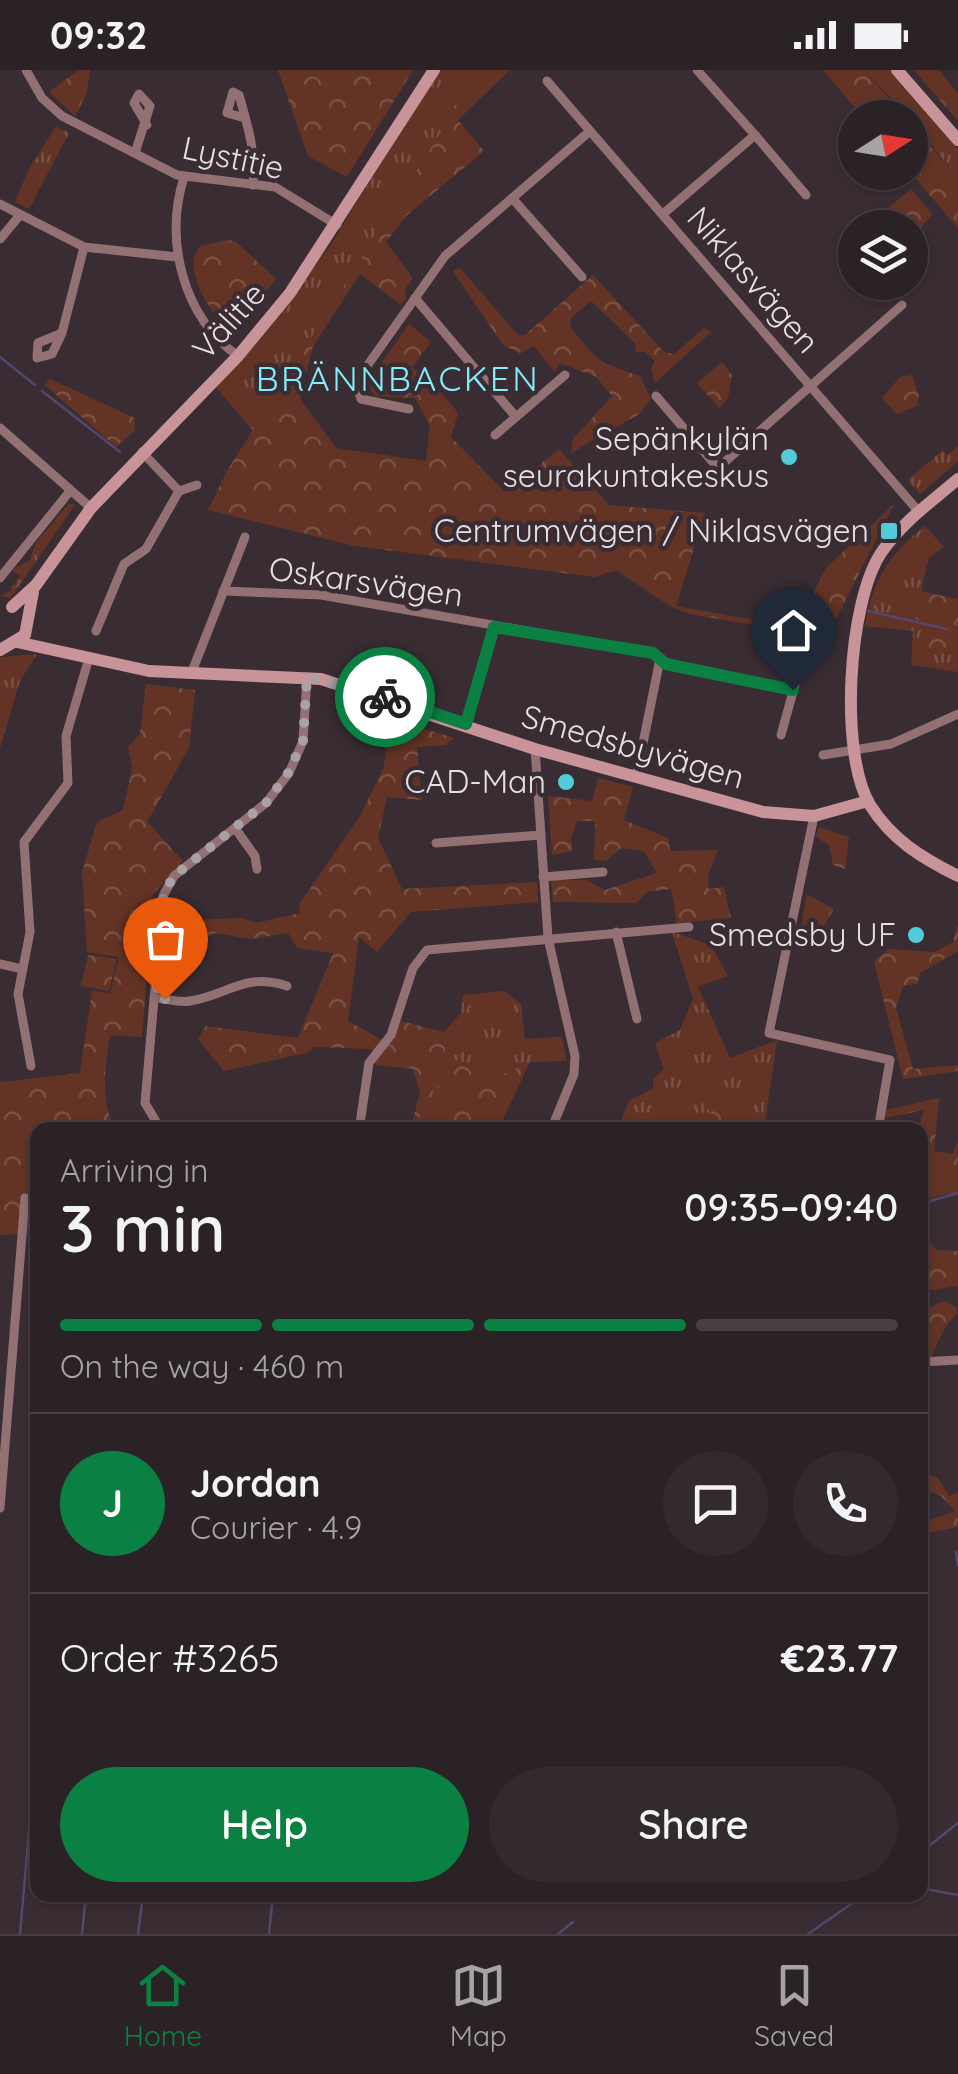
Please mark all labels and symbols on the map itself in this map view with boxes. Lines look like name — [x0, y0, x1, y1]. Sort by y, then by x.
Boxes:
north arrow — [838, 100, 928, 190]
street label: Lystitie — [179, 127, 288, 187]
street label: Niklasvägen — [679, 198, 828, 361]
street label: Välitie — [183, 273, 273, 367]
district label: BRÄNNBACKEN — [256, 356, 540, 400]
place label: Sepänkylän seurakuntakeskus — [503, 418, 769, 495]
marker: Sepänkylän seurakuntakeskus — [778, 446, 800, 468]
place label: Centrumvägen / Niklasvägen — [434, 510, 869, 550]
marker: Centrumvägen / Niklasvägen — [878, 520, 900, 542]
street label: Oskarsvägen — [267, 548, 466, 614]
pin — [751, 588, 836, 691]
courier — [335, 647, 435, 747]
street label: Smedsbyvägen — [518, 695, 749, 797]
place label: CAD-Man — [405, 761, 546, 801]
marker: CAD-Man — [555, 771, 577, 793]
pin — [123, 897, 208, 1000]
place label: Smedsby UF — [709, 914, 896, 954]
marker: Smedsby UF — [905, 924, 927, 946]

